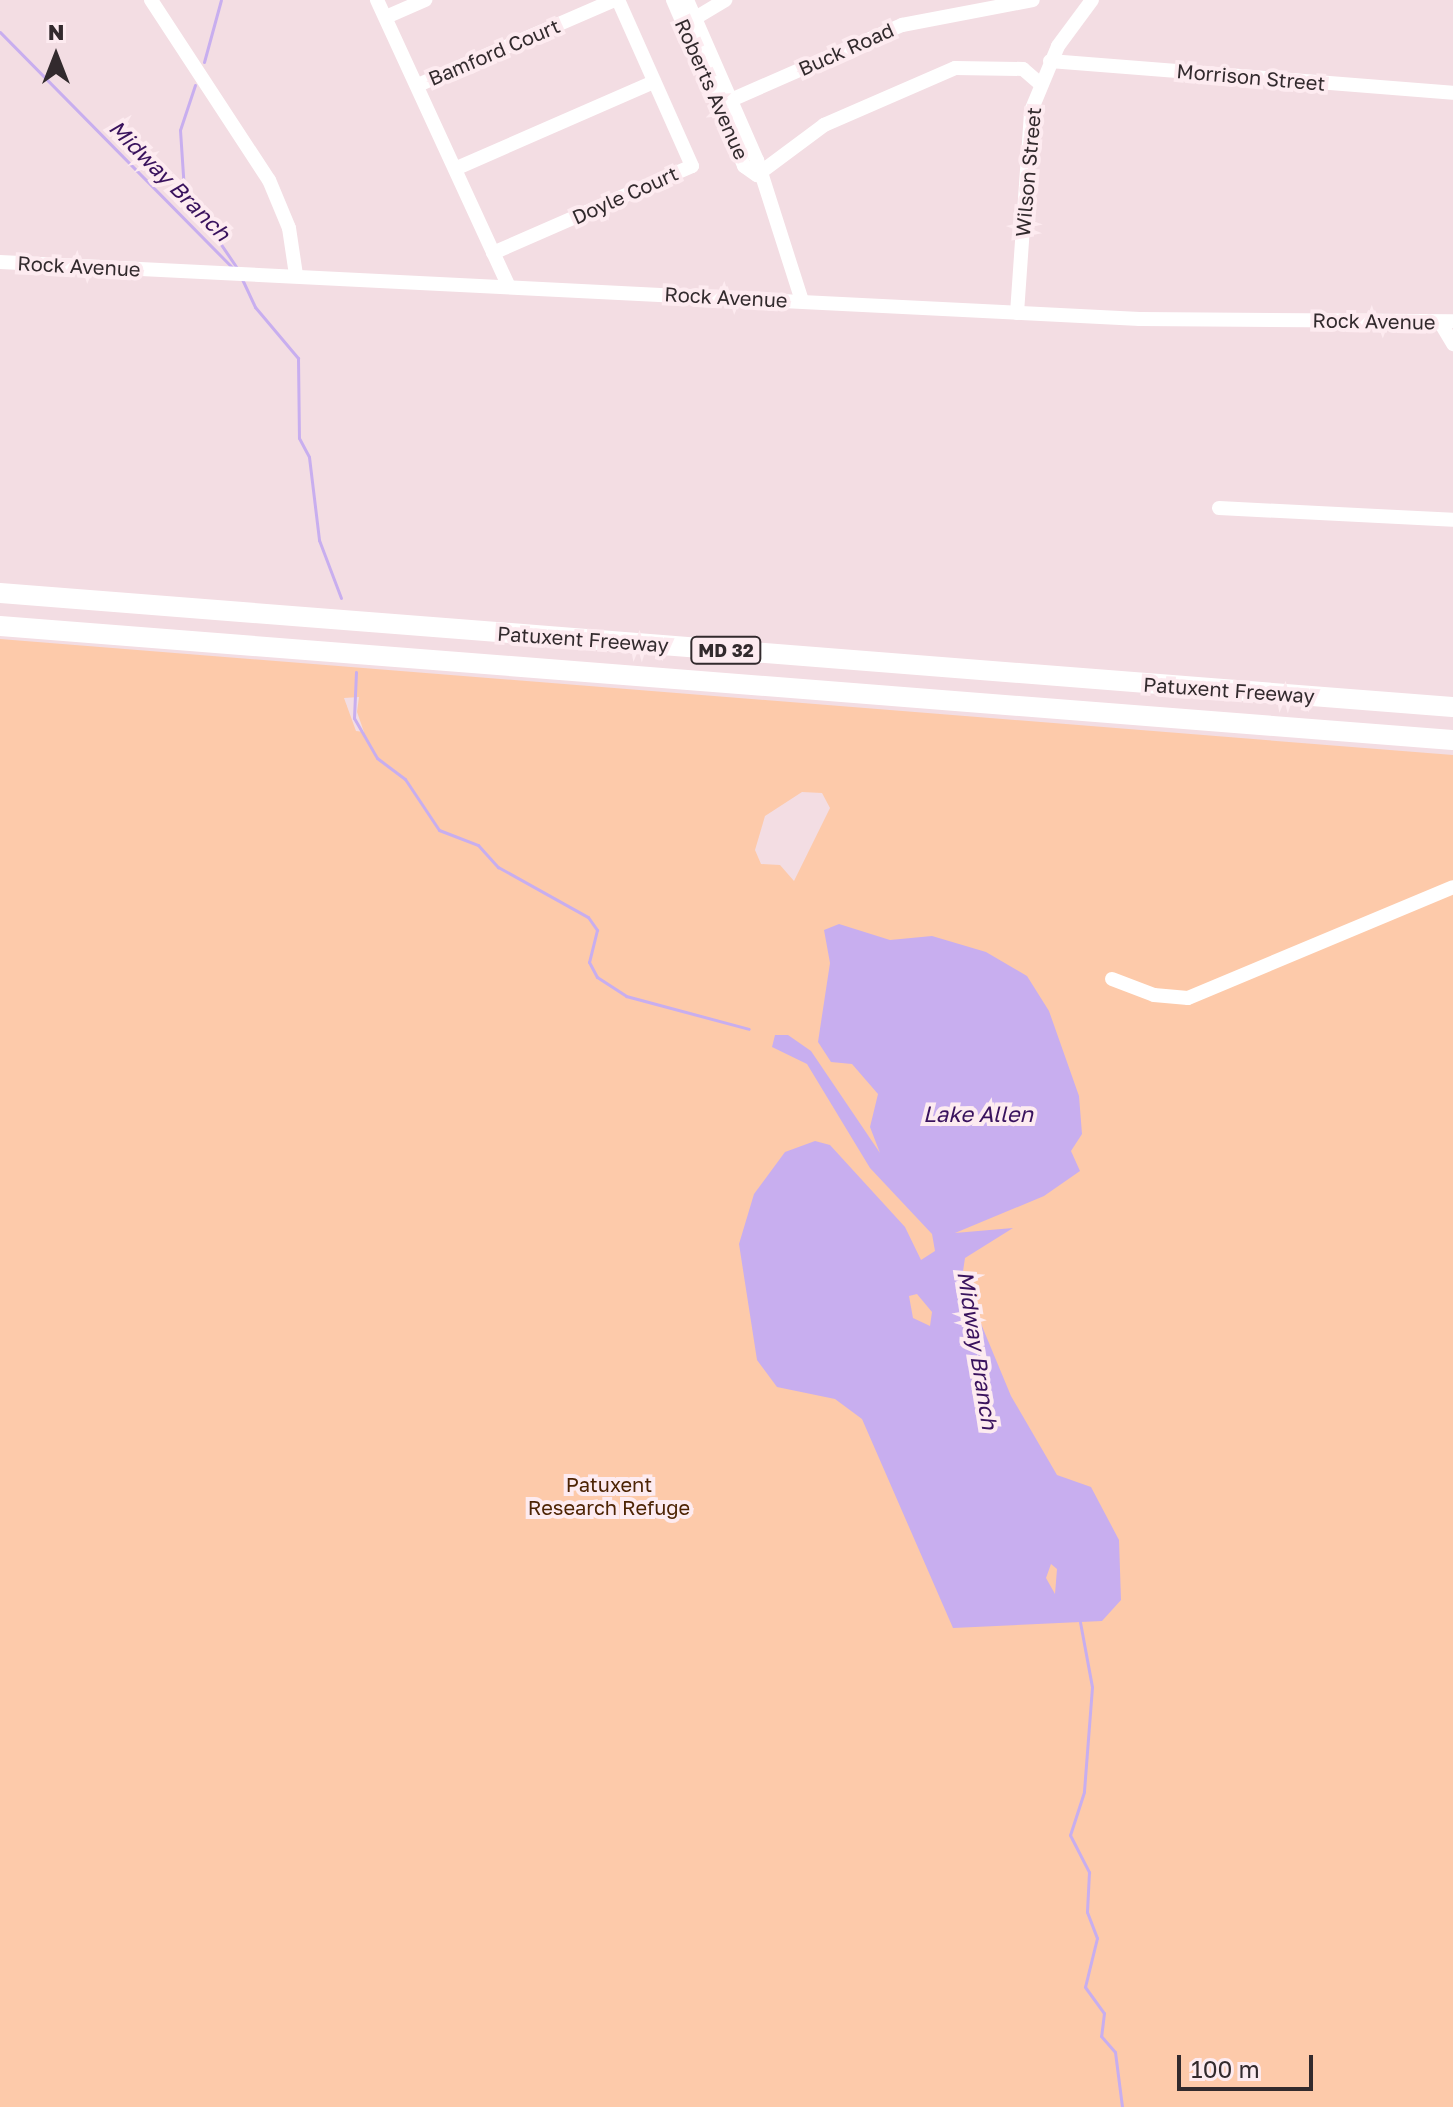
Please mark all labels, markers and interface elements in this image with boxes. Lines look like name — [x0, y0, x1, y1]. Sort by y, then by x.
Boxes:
street label: Bamford Court — [425, 14, 563, 90]
street label: Roberts Avenue — [670, 15, 754, 163]
north arrow — [16, 16, 96, 96]
street label: Buck Road — [795, 17, 897, 81]
text: N — [48, 18, 64, 45]
street label: Morrison Street — [1176, 59, 1326, 95]
street label: Wilson Street — [1010, 106, 1046, 238]
water label: Midway Branch — [104, 114, 236, 246]
street label: Doyle Court — [568, 161, 682, 229]
street label: Rock Avenue — [17, 251, 141, 281]
street label: Rock Avenue — [664, 282, 788, 312]
street label: Rock Avenue — [1312, 308, 1436, 334]
street label: Patuxent Freeway — [496, 621, 670, 657]
road number: MD 32 — [690, 636, 762, 664]
street label: Patuxent Freeway — [1142, 672, 1316, 708]
water label: Lake Allen — [923, 1101, 1033, 1127]
water label: Midway Branch — [952, 1269, 1004, 1431]
park label: Patuxent Research Refuge — [528, 1473, 690, 1520]
scale bar — [1181, 2039, 1317, 2089]
text: 100 m — [1191, 2054, 1260, 2083]

